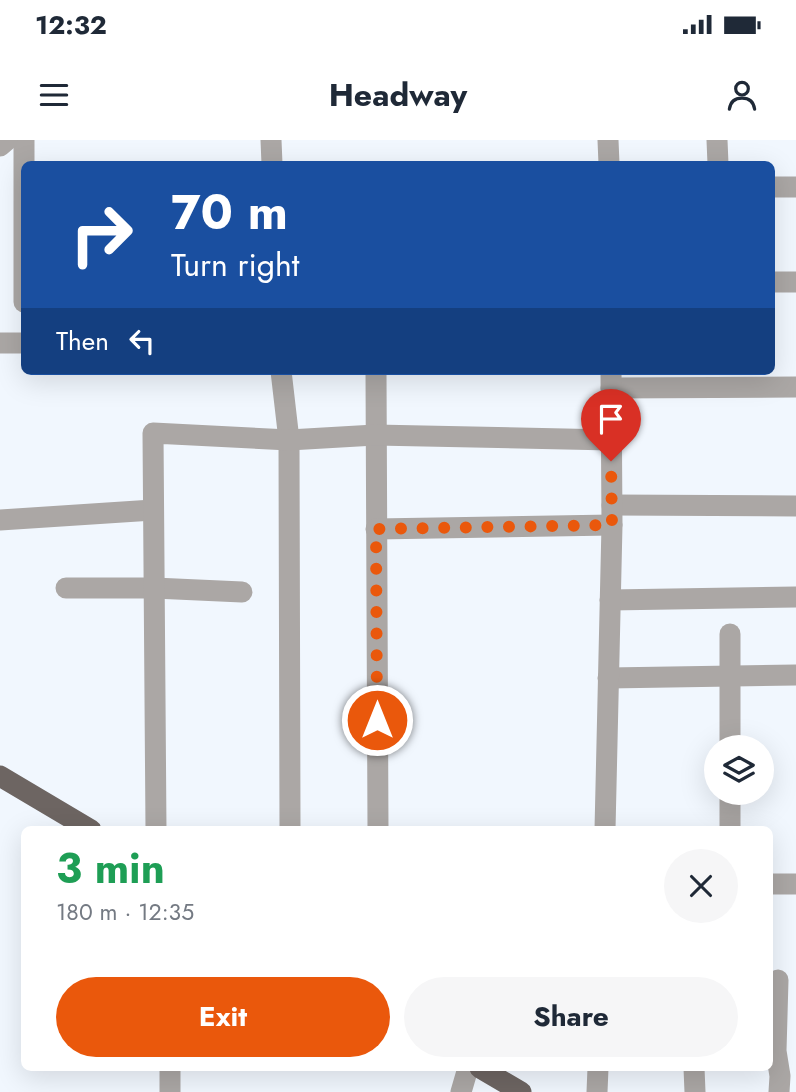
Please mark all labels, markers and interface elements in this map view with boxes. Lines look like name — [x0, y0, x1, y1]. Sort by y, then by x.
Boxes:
text: 12:32 — [35, 6, 107, 44]
text: Headway — [329, 72, 467, 118]
icon: menu — [35, 76, 73, 114]
icon: person — [723, 76, 761, 114]
text: 70 m — [171, 177, 288, 247]
icon: right — [56, 189, 147, 280]
text: Turn right — [171, 242, 300, 288]
text: Then — [56, 322, 109, 360]
icon: left — [123, 322, 161, 360]
pin — [581, 389, 641, 461]
icon: arrive — [592, 400, 630, 438]
position arrow — [340, 683, 414, 757]
map controls — [704, 735, 774, 805]
button: layers — [704, 735, 774, 805]
text: 3 min — [56, 838, 165, 899]
button: close — [664, 849, 738, 923]
text: 180 m · 12:35 — [56, 895, 194, 929]
button: Exit — [56, 977, 390, 1057]
button: Share — [404, 977, 738, 1057]

